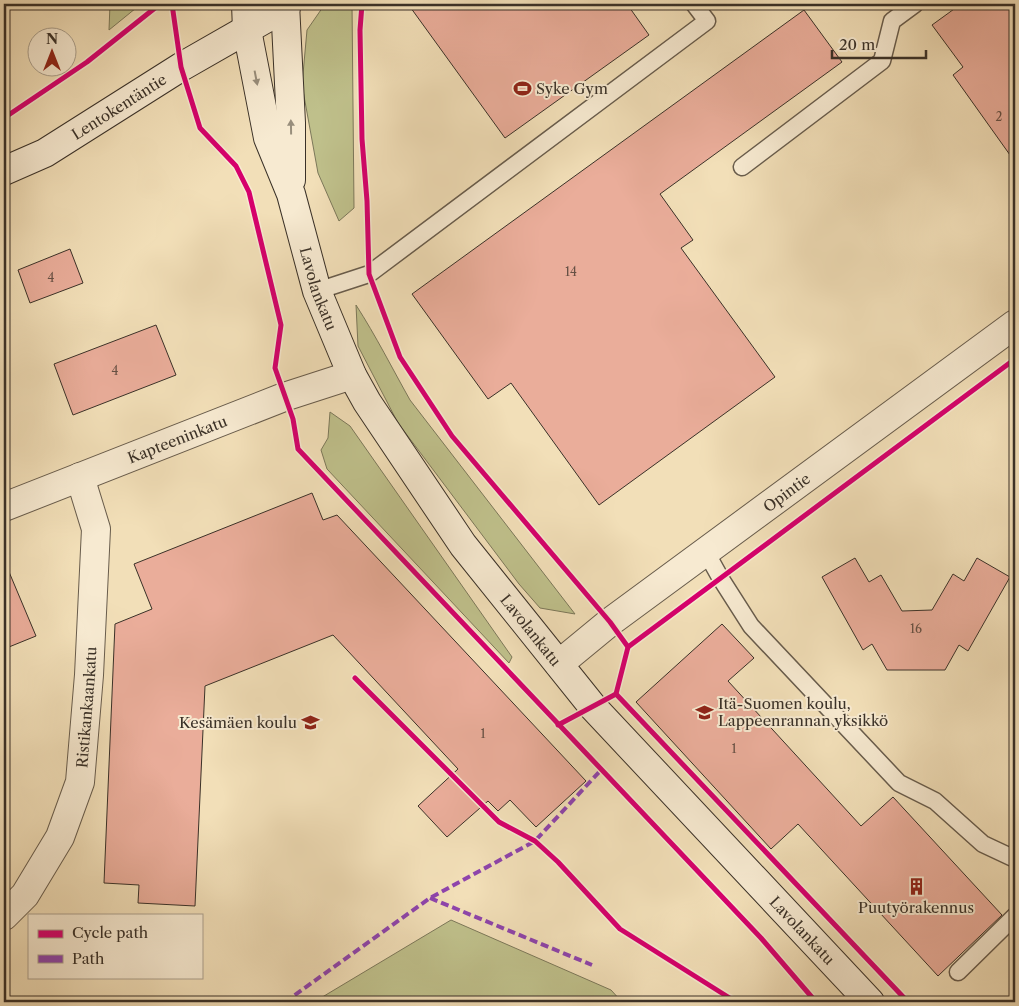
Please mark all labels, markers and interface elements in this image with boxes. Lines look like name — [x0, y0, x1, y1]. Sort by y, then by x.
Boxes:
north arrow — [28, 28, 78, 78]
scale bar — [832, 28, 925, 60]
text: N — [46, 30, 58, 48]
text: 20 m — [839, 35, 875, 54]
street label: Lentokentäntie — [68, 69, 170, 144]
one-way arrow — [253, 70, 261, 86]
sports icon: Syke Gym — [512, 78, 532, 98]
place label: Syke Gym — [536, 79, 608, 98]
house number: 2 — [996, 109, 1003, 124]
one-way arrow — [286, 119, 294, 135]
street label: Lavolankatu — [296, 245, 342, 333]
house number: 14 — [565, 264, 577, 279]
house number: 4 — [48, 270, 55, 285]
house number: 4 — [112, 363, 119, 378]
street label: Kapteeninkatu — [125, 411, 230, 467]
street label: Opintie — [759, 469, 814, 516]
street label: Lavolankatu — [497, 590, 566, 670]
house number: 16 — [910, 621, 922, 636]
street label: Ristikankaankatu — [72, 646, 100, 769]
place label: Itä-Suomen koulu, Lappeenrannan yksikkö — [718, 694, 888, 730]
school or university icon: Itä-Suomen koulu, Lappeenrannan yksikkö — [694, 702, 714, 722]
school or university icon: Kesämäen koulu — [301, 712, 321, 732]
place label: Kesämäen koulu — [179, 713, 297, 732]
house number: 1 — [480, 726, 486, 741]
house number: 1 — [731, 741, 737, 756]
building icon: Puutyörakennus — [906, 876, 926, 896]
street label: Lavolankatu — [766, 892, 839, 968]
place label: Puutyörakennus — [858, 898, 974, 917]
legend — [28, 914, 202, 978]
text: Cycle path — [72, 923, 149, 942]
text: Path — [72, 949, 105, 968]

